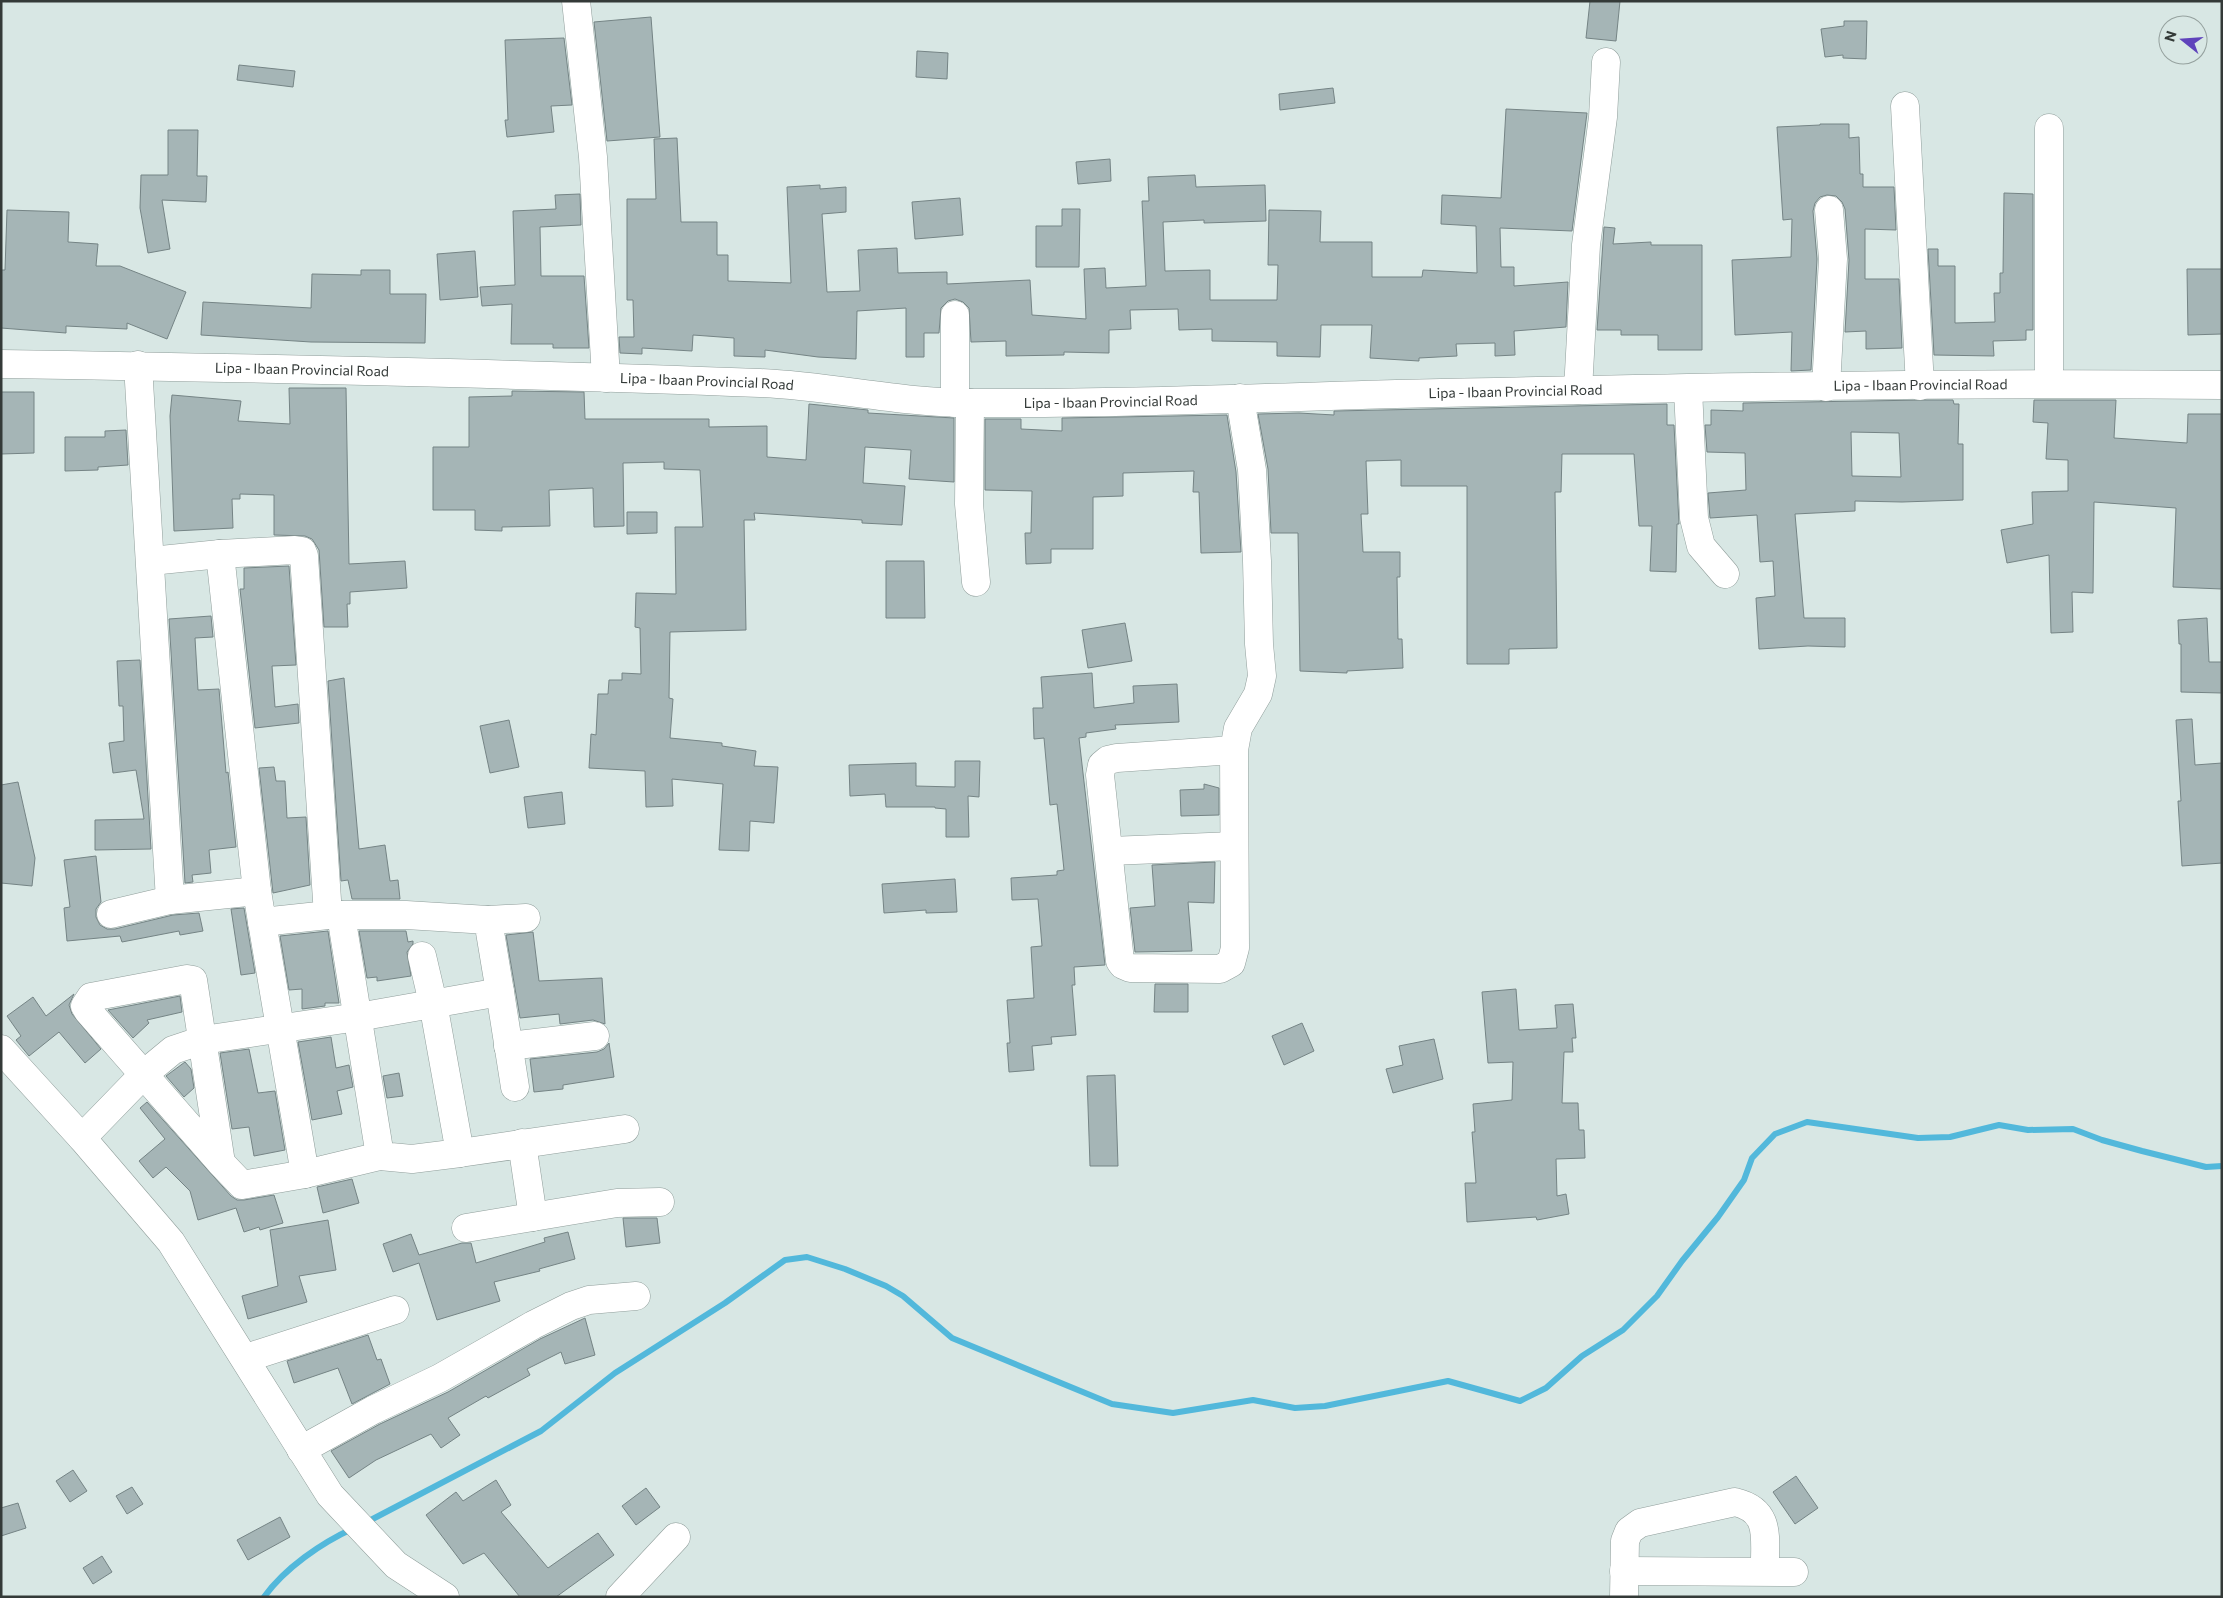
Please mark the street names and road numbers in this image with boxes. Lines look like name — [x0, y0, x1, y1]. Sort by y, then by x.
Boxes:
street label: Lipa - Ibaan Provincial Road — [215, 359, 389, 379]
street label: Lipa - Ibaan Provincial Road — [620, 369, 794, 393]
street label: Lipa - Ibaan Provincial Road — [1833, 375, 2008, 394]
street label: Lipa - Ibaan Provincial Road — [1428, 381, 1603, 401]
street label: Lipa - Ibaan Provincial Road — [1024, 391, 1198, 411]

